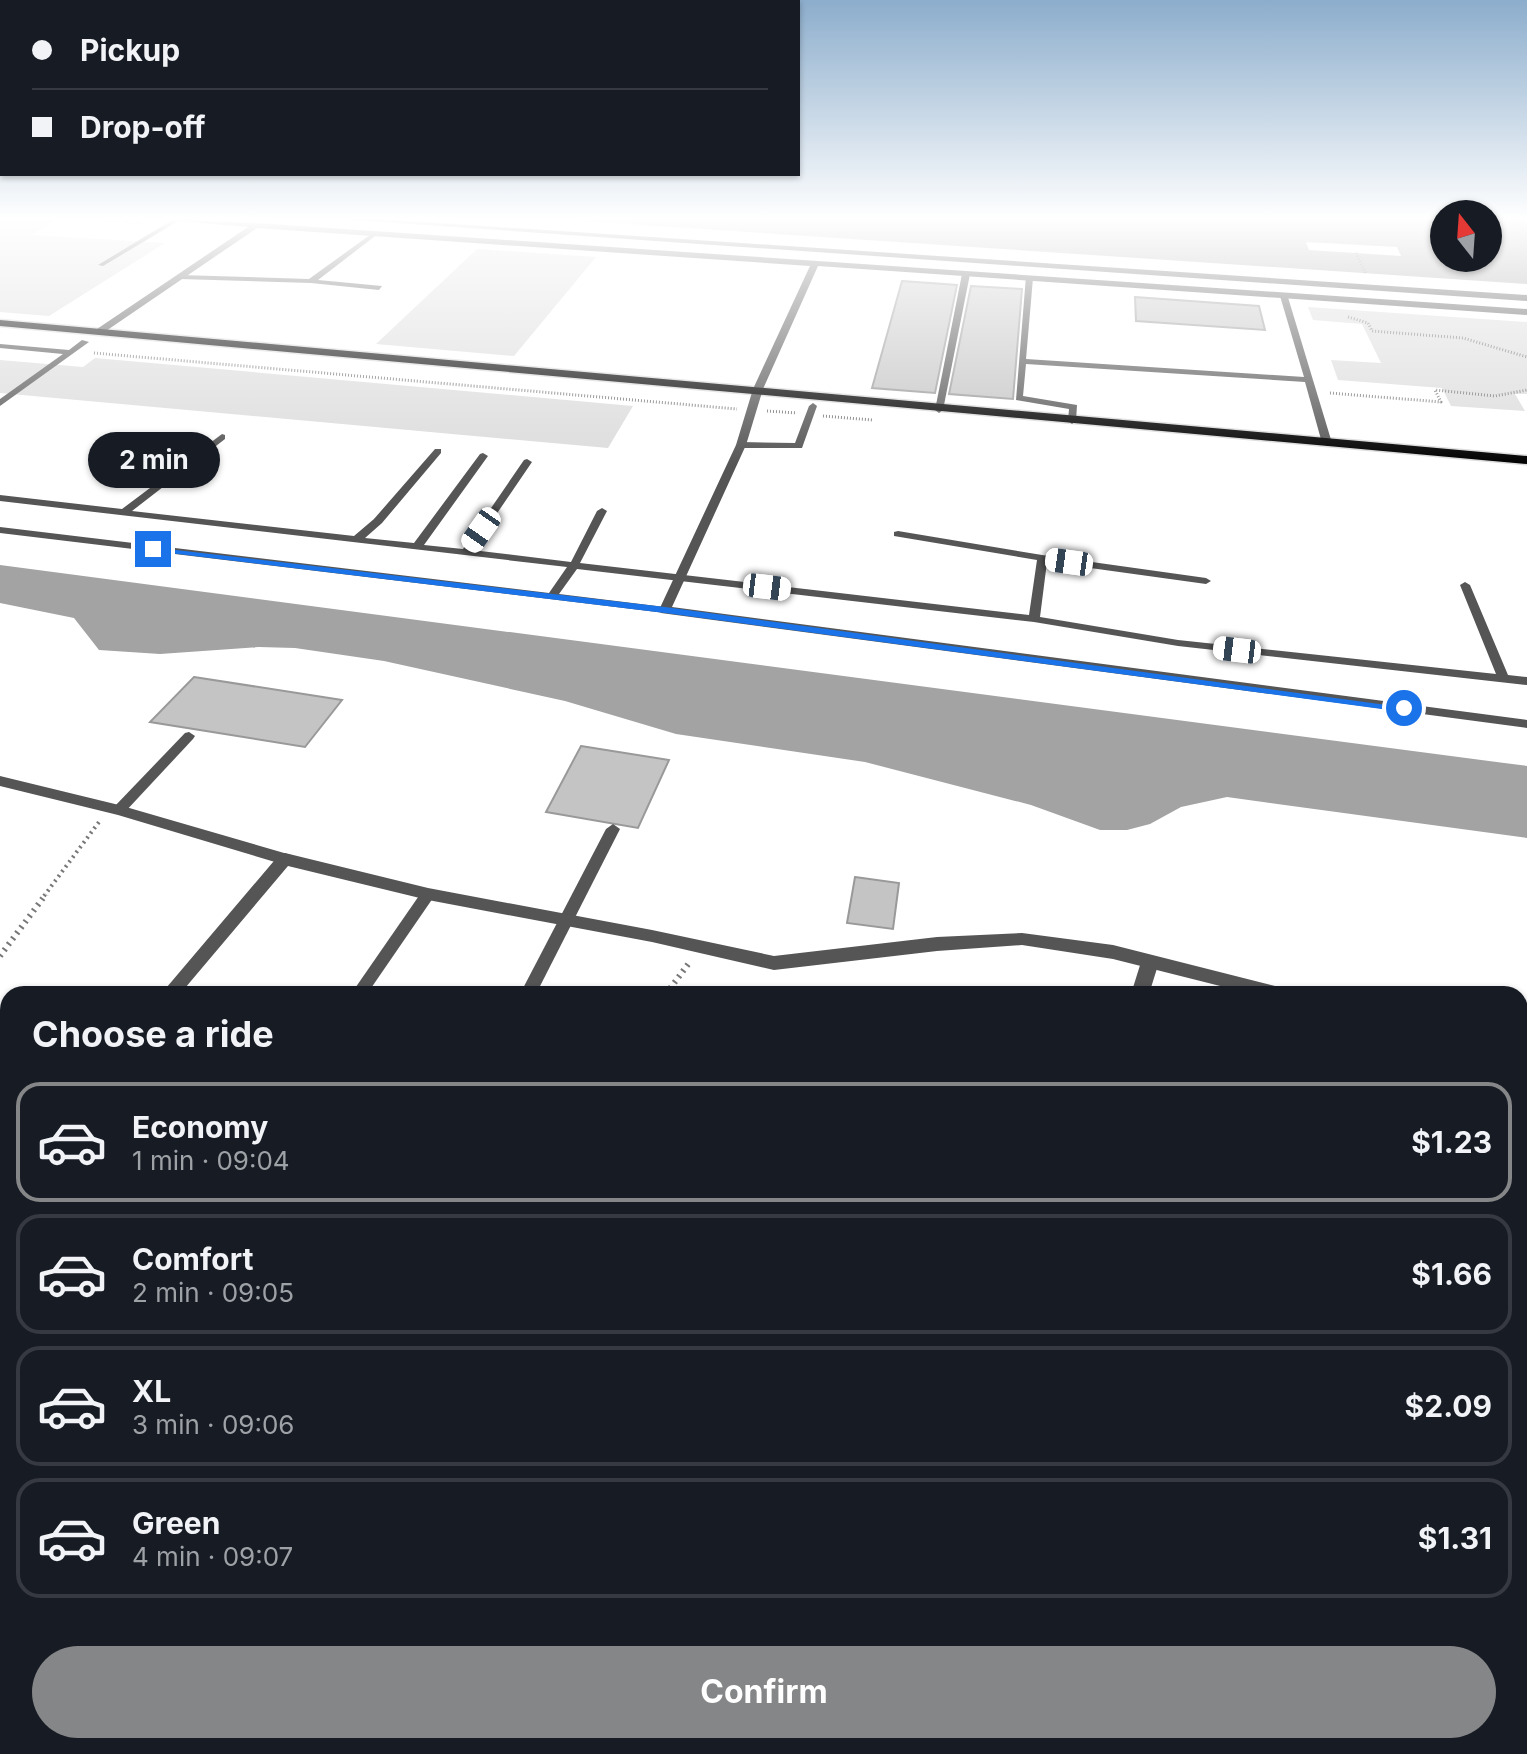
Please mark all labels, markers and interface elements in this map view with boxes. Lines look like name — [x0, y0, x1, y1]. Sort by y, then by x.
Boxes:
text: Pickup — [80, 32, 180, 68]
text: Drop-off — [80, 109, 206, 145]
north arrow — [1430, 200, 1502, 272]
map controls — [1430, 200, 1502, 272]
callout: 2 min — [87, 433, 219, 489]
text: 2 min — [119, 444, 189, 475]
car — [457, 503, 505, 557]
route end — [135, 531, 171, 567]
car — [1044, 547, 1094, 577]
car — [742, 572, 792, 602]
car — [1212, 635, 1262, 665]
route start — [1386, 690, 1422, 726]
text: Choose a ride — [32, 1012, 274, 1056]
icon: car — [36, 1106, 108, 1178]
text: Economy — [132, 1109, 268, 1145]
text: $1.23 — [1411, 1124, 1492, 1160]
text: 1 min · 09:04 — [132, 1145, 290, 1176]
icon: car — [36, 1238, 108, 1310]
text: Comfort — [132, 1241, 253, 1277]
text: $1.66 — [1411, 1256, 1492, 1292]
text: 2 min · 09:05 — [132, 1277, 294, 1308]
icon: car — [36, 1370, 108, 1442]
text: XL — [132, 1373, 171, 1409]
text: $2.09 — [1405, 1388, 1492, 1424]
text: 3 min · 09:06 — [132, 1409, 294, 1440]
icon: car — [36, 1502, 108, 1574]
text: Green — [132, 1505, 220, 1541]
text: $1.31 — [1418, 1520, 1492, 1556]
text: 4 min · 09:07 — [132, 1541, 293, 1572]
button: Confirm — [32, 1646, 1496, 1738]

